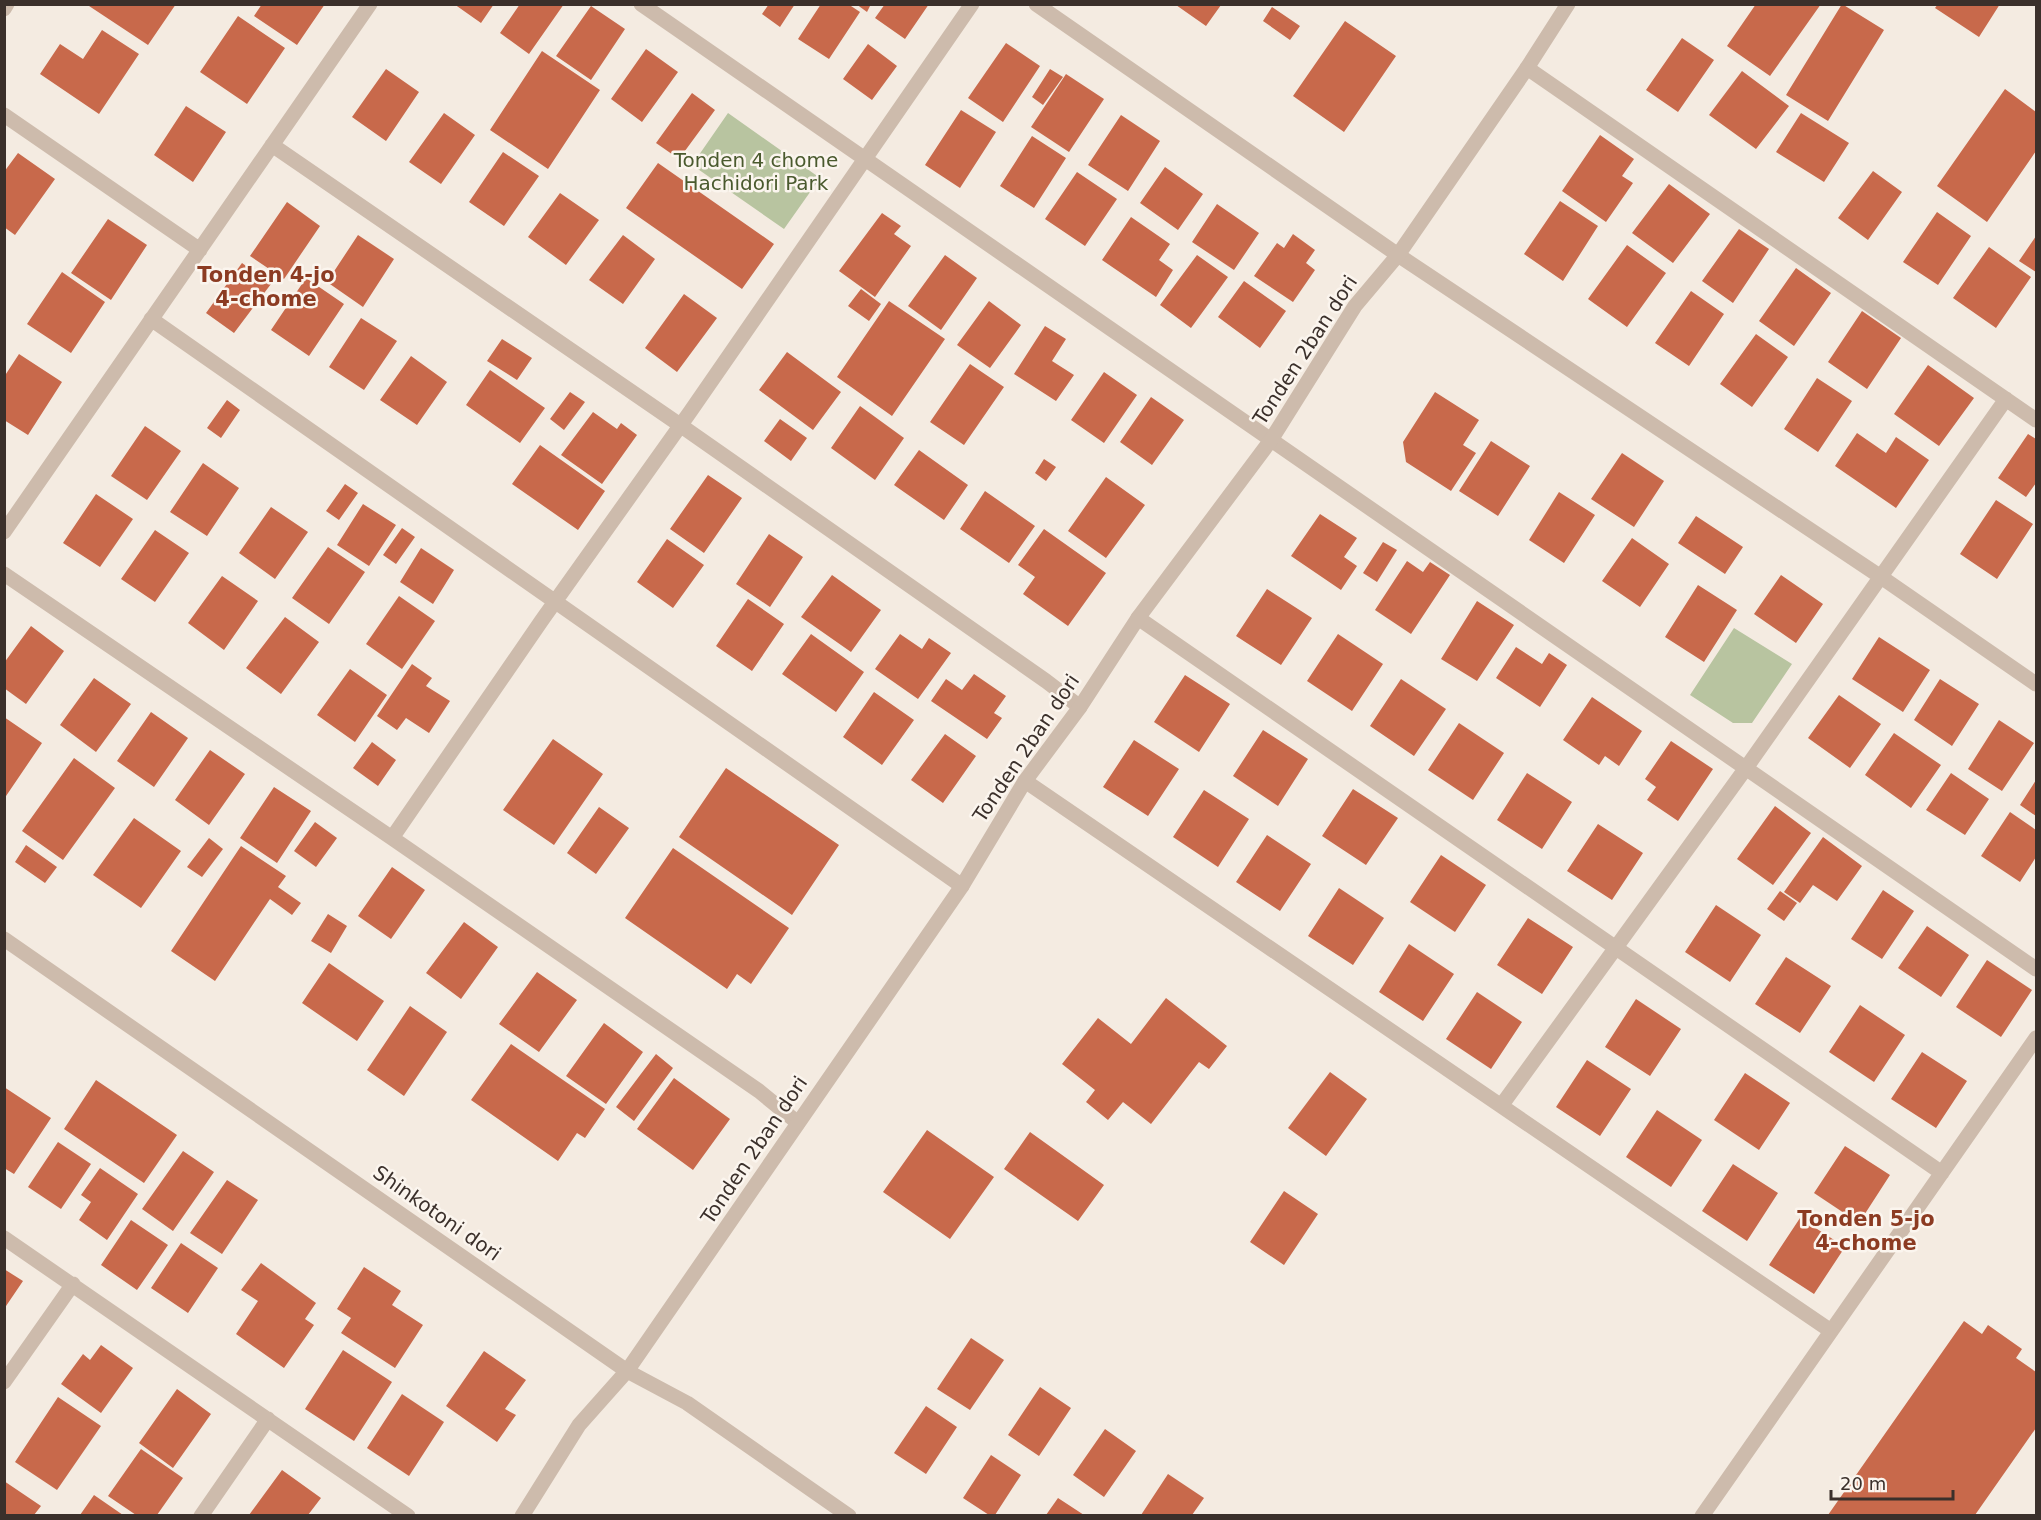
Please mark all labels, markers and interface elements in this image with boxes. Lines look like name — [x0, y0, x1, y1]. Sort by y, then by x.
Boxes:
park label: Tonden 4 chome Hachidori Park — [673, 148, 838, 195]
district label: Tonden 4-jo 4-chome — [197, 263, 335, 311]
street label: Tonden 2ban dori — [1247, 271, 1362, 430]
street label: Tonden 2ban dori — [967, 670, 1084, 827]
street label: Tonden 2ban dori — [695, 1072, 812, 1229]
street label: Shinkotoni dori — [369, 1160, 505, 1266]
district label: Tonden 5-jo 4-chome — [1797, 1207, 1935, 1255]
scale bar — [1831, 1463, 1952, 1501]
text: 20 m — [1840, 1473, 1886, 1494]

